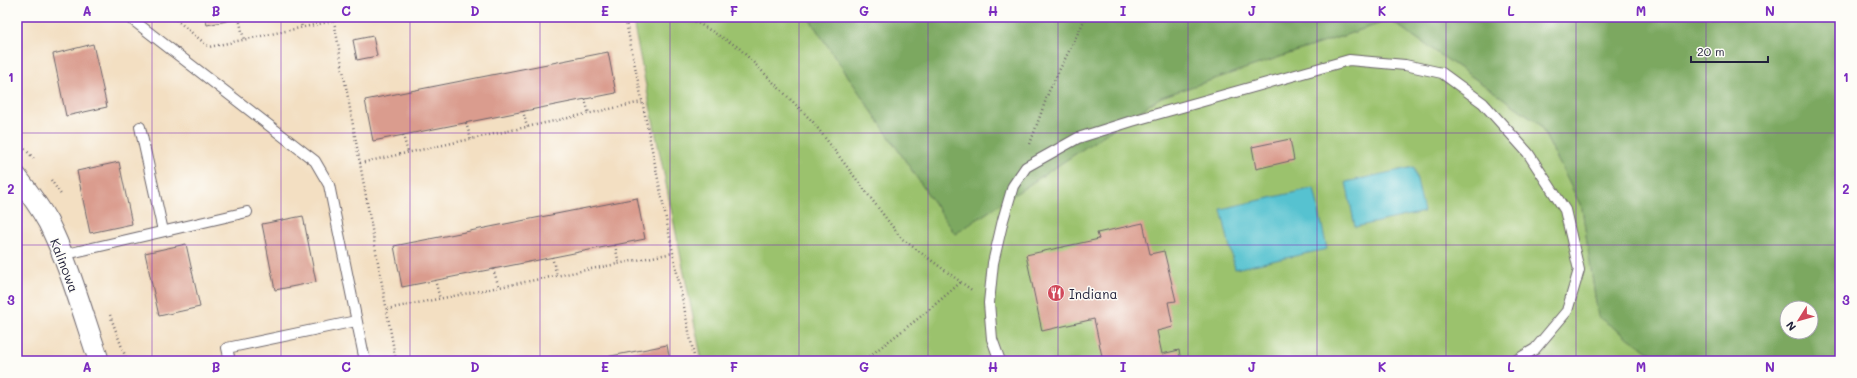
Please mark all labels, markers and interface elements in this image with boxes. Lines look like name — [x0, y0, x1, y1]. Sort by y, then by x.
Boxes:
text: A — [82, 2, 92, 19]
text: B — [212, 2, 221, 19]
text: C — [341, 2, 351, 19]
text: D — [470, 2, 480, 19]
text: E — [601, 2, 609, 19]
text: F — [730, 2, 738, 19]
text: G — [859, 2, 869, 19]
text: H — [988, 2, 998, 19]
text: I — [1120, 2, 1127, 19]
text: J — [1248, 2, 1256, 19]
text: K — [1378, 2, 1387, 19]
text: L — [1507, 2, 1515, 19]
text: M — [1636, 2, 1646, 19]
text: N — [1765, 2, 1775, 19]
scale bar — [1691, 38, 1768, 64]
text: 20 m — [1697, 43, 1725, 59]
text: 1 — [8, 68, 14, 85]
text: 1 — [1843, 68, 1849, 85]
text: 2 — [7, 180, 15, 197]
text: 2 — [1842, 180, 1850, 197]
street label: Kalinowa — [47, 236, 83, 294]
restaurant icon: Indiana — [1046, 283, 1066, 303]
place label: Indiana — [1069, 285, 1118, 302]
text: 3 — [7, 291, 15, 308]
text: 3 — [1842, 291, 1850, 308]
north arrow — [1779, 300, 1819, 340]
text: N — [1782, 318, 1799, 334]
text: A — [82, 358, 92, 375]
text: B — [212, 358, 221, 375]
text: C — [341, 358, 351, 375]
text: D — [470, 358, 480, 375]
text: E — [601, 358, 609, 375]
text: F — [730, 358, 738, 375]
text: G — [859, 358, 869, 375]
text: H — [988, 358, 998, 375]
text: I — [1120, 358, 1127, 375]
text: J — [1248, 358, 1256, 375]
text: K — [1378, 358, 1387, 375]
text: L — [1507, 358, 1515, 375]
text: M — [1636, 358, 1646, 375]
text: N — [1765, 358, 1775, 375]

